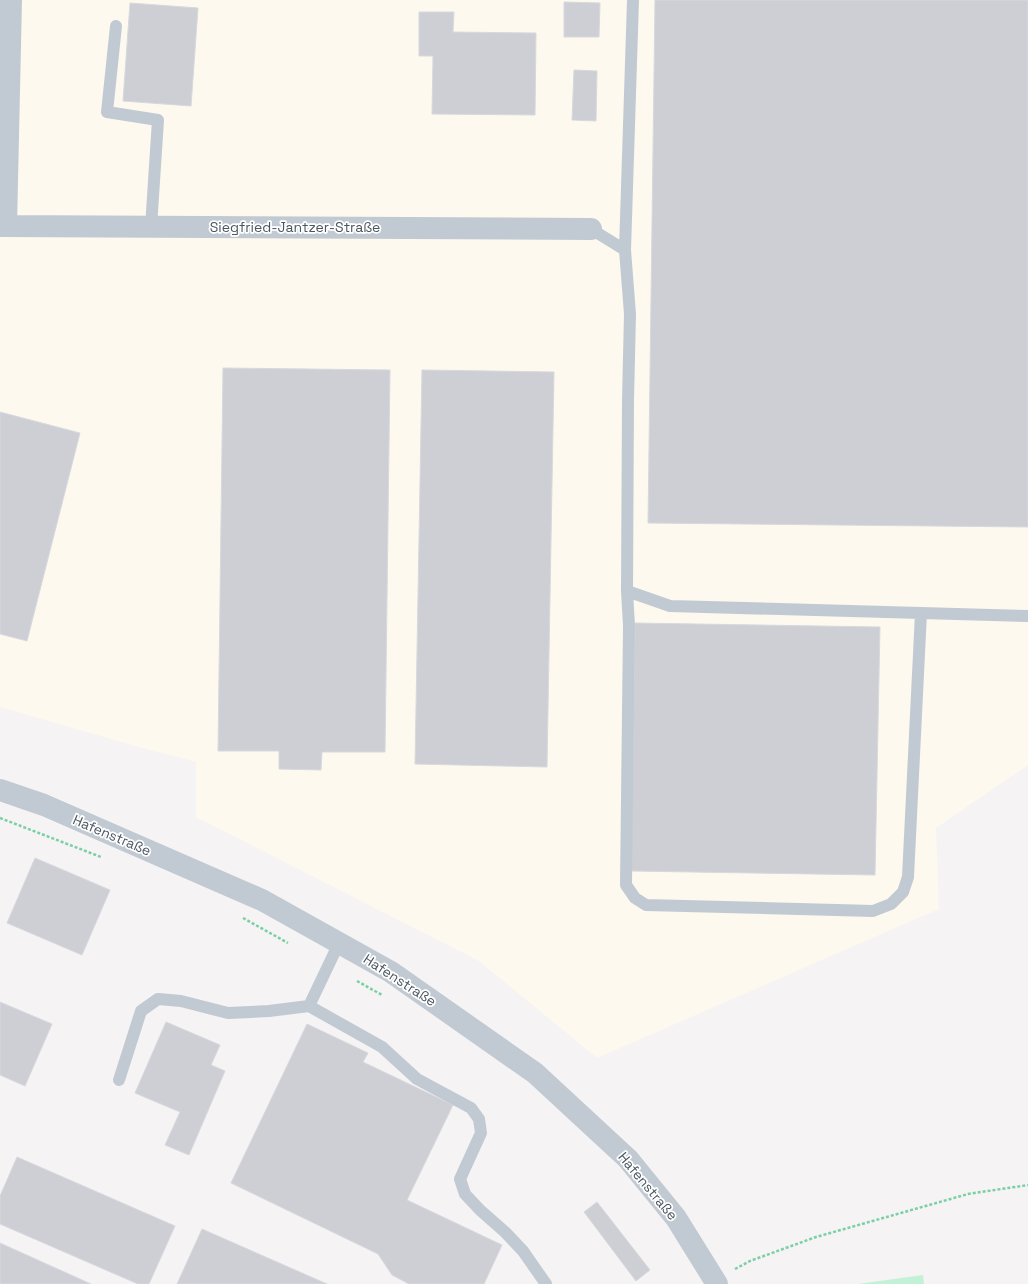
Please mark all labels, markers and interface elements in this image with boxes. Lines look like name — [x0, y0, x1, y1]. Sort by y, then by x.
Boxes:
street label: Siegfried-Jantzer-Straße — [210, 218, 380, 236]
street label: Hafenstraße — [70, 810, 154, 860]
street label: Hafenstraße — [360, 950, 440, 1010]
street label: Hafenstraße — [614, 1148, 682, 1224]

